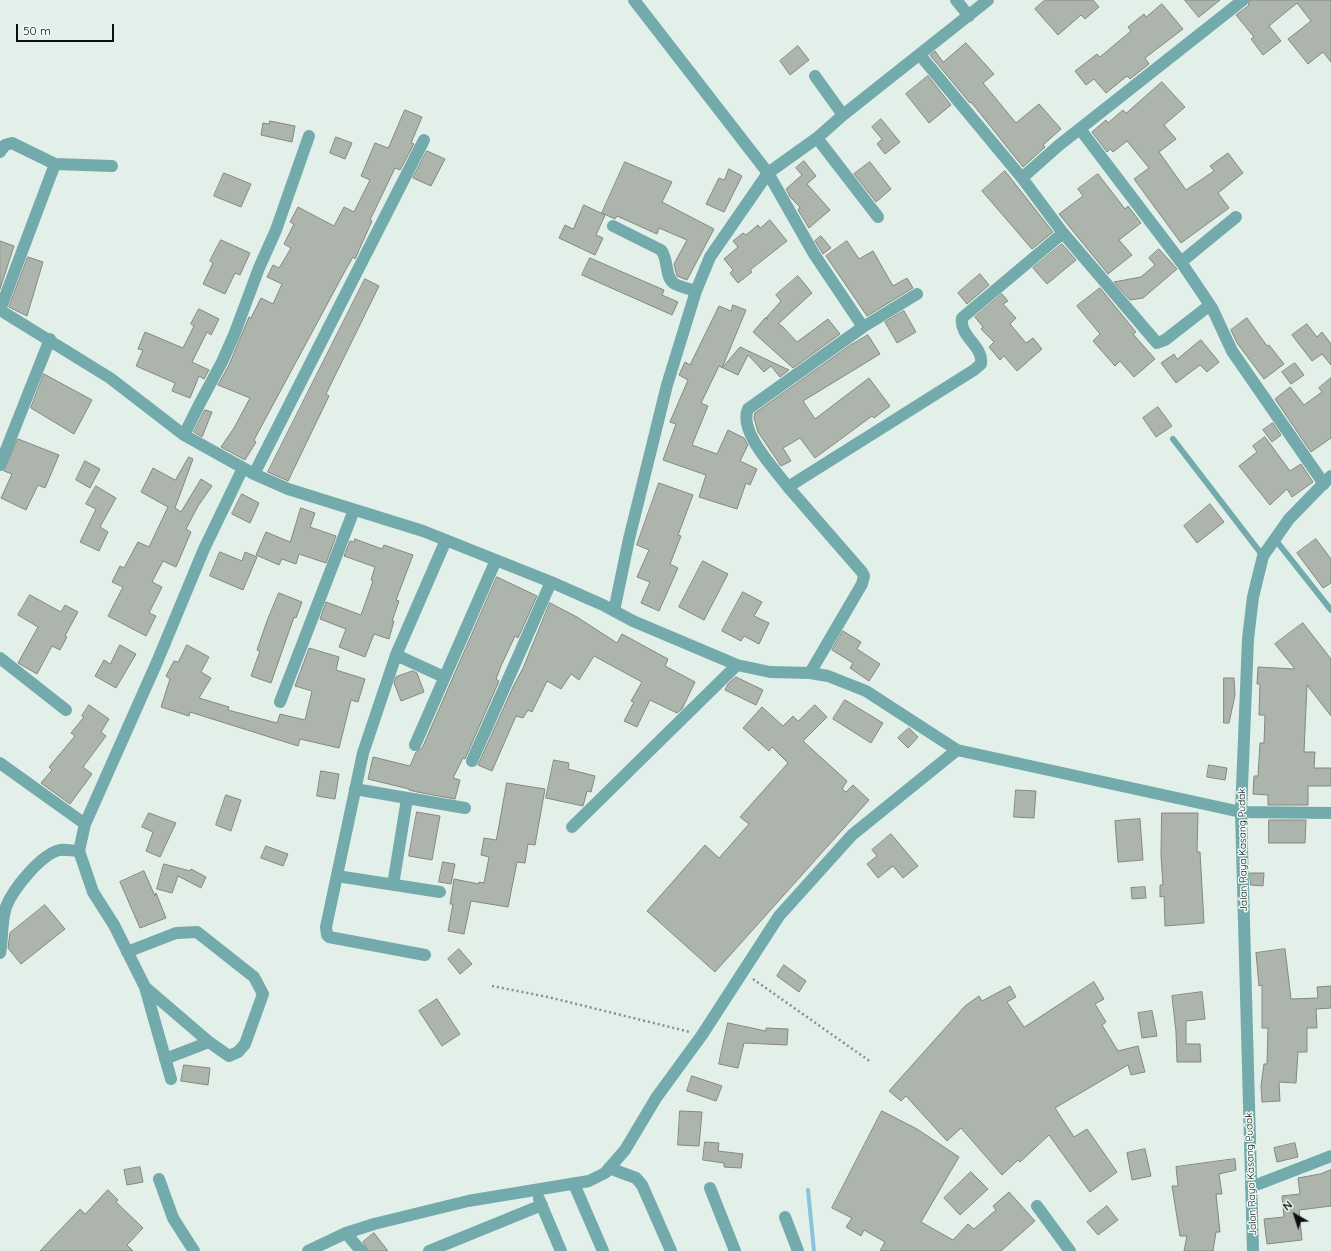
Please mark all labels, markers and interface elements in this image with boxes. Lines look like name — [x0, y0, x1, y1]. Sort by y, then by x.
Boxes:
scale bar — [18, 16, 116, 42]
text: 50 m — [23, 23, 51, 38]
street label: Jalan Raya Kasang Pudak — [1236, 788, 1250, 912]
street label: Jalan Raya Kasang Pudak — [1243, 1112, 1259, 1236]
north arrow — [1275, 1195, 1315, 1235]
text: N — [1280, 1198, 1295, 1214]

